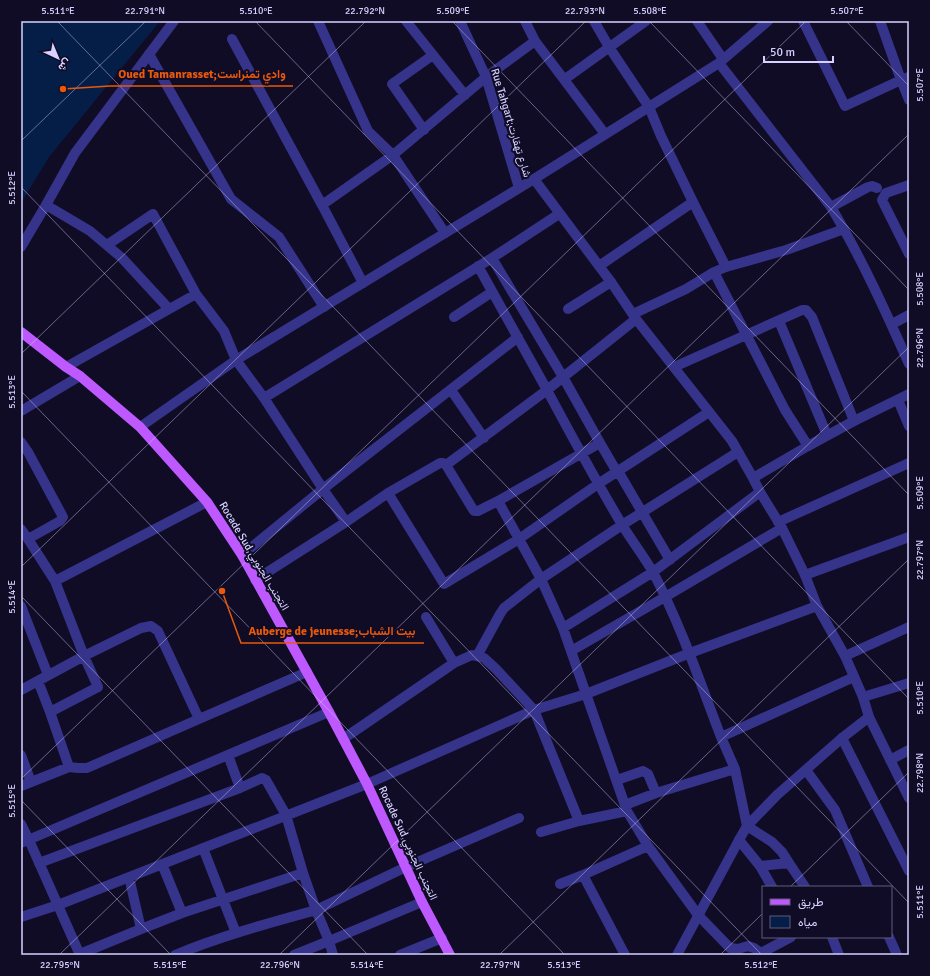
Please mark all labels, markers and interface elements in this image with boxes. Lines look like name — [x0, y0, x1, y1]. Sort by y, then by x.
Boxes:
text: 5.511°E — [41, 5, 75, 17]
text: 22.791°N — [125, 5, 165, 17]
text: 5.510°E — [239, 5, 273, 17]
text: 22.792°N — [345, 5, 385, 17]
text: 5.509°E — [436, 5, 470, 17]
text: 22.793°N — [565, 5, 605, 17]
text: 5.508°E — [633, 5, 667, 17]
text: 5.507°E — [830, 5, 864, 17]
north arrow — [38, 38, 78, 78]
scale bar — [764, 38, 833, 64]
text: 50 m — [770, 45, 795, 60]
text: ش — [55, 56, 74, 74]
callout: Oued Tamanrasset;وادي تمنراست — [110, 62, 293, 86]
text: Oued Tamanrasset;وادي تمنراست — [118, 67, 286, 84]
street label: Rue Tahgart;شارع تهقارت — [487, 67, 534, 180]
text: 5.507°E — [914, 68, 926, 102]
text: 5.512°E — [6, 171, 18, 205]
text: 5.508°E — [914, 272, 926, 306]
text: 22.796°N — [914, 328, 926, 368]
text: 5.513°E — [6, 375, 18, 409]
text: 5.509°E — [914, 476, 926, 510]
street label: Rocade Sud,التجنب الجنوبي — [214, 499, 292, 614]
text: 22.797°N — [914, 540, 926, 580]
text: 5.514°E — [6, 580, 18, 614]
callout: Auberge de jeunesse;بيت الشباب — [241, 619, 424, 643]
text: Auberge de jeunesse;بيت الشباب — [248, 624, 416, 639]
text: 5.510°E — [914, 681, 926, 715]
text: 22.798°N — [914, 753, 926, 793]
text: 5.515°E — [6, 784, 18, 818]
street label: Rocade Sud,التجنب الجنوبي — [373, 784, 440, 903]
text: 5.511°E — [914, 885, 926, 919]
legend — [762, 886, 892, 938]
text: طريق — [798, 895, 824, 910]
text: مياه — [798, 915, 817, 930]
text: 22.795°N — [40, 959, 80, 971]
text: 5.515°E — [153, 959, 187, 971]
text: 22.796°N — [260, 959, 300, 971]
text: 5.514°E — [350, 959, 384, 971]
text: 22.797°N — [480, 959, 520, 971]
text: 5.513°E — [547, 959, 581, 971]
text: 5.512°E — [744, 959, 778, 971]

